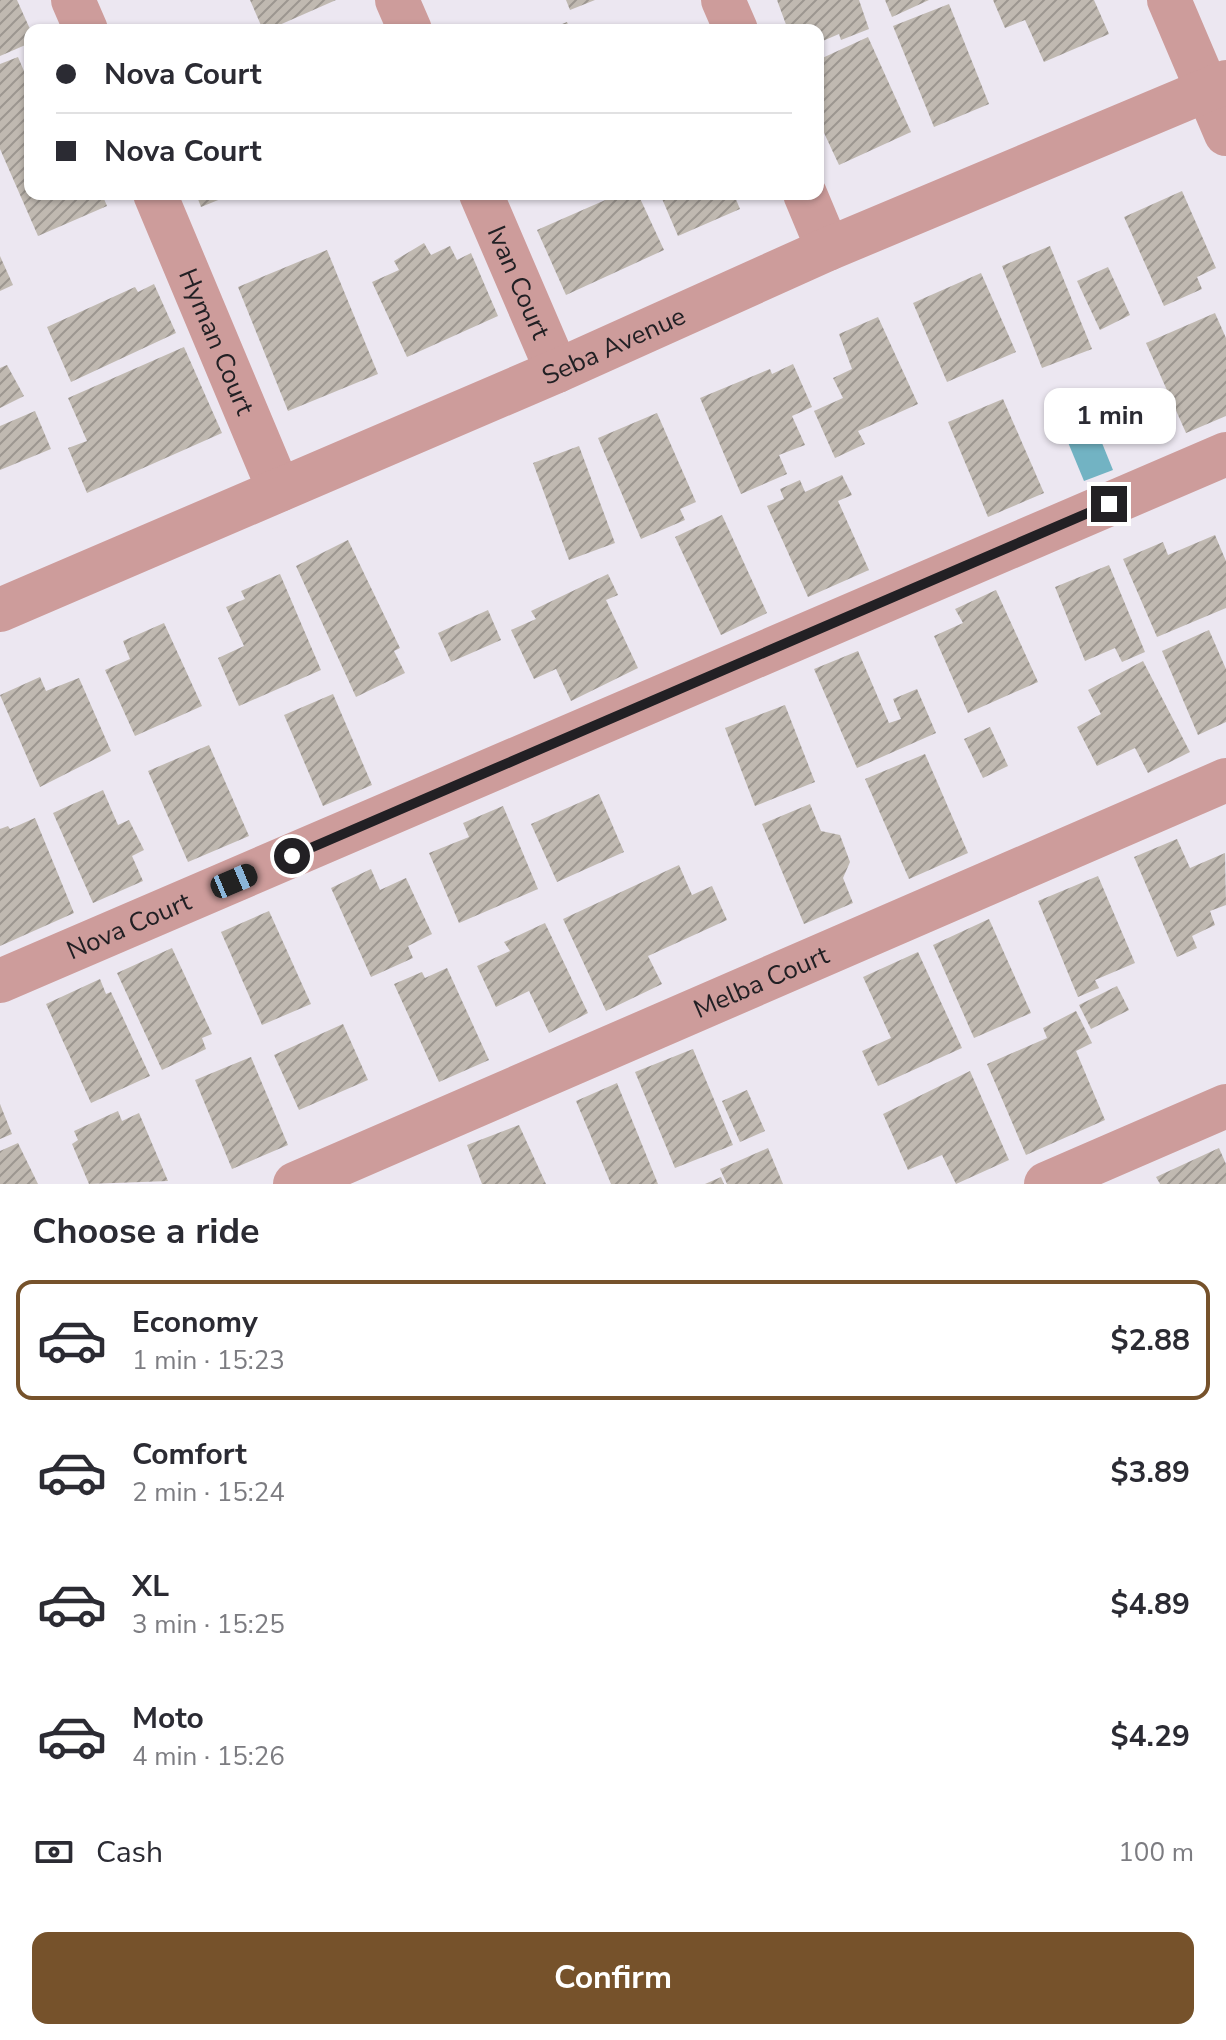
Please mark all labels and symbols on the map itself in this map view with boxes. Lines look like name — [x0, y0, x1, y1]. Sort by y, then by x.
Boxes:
street label: Ivan Court — [479, 220, 558, 345]
street label: Hyman Court — [170, 263, 263, 421]
street label: Seba Avenue — [536, 298, 691, 394]
callout: 1 min — [1043, 388, 1175, 444]
route end — [1091, 486, 1127, 522]
route start — [274, 838, 310, 874]
car — [207, 861, 261, 901]
street label: Nova Court — [61, 884, 197, 968]
street label: Melba Court — [688, 937, 835, 1027]

